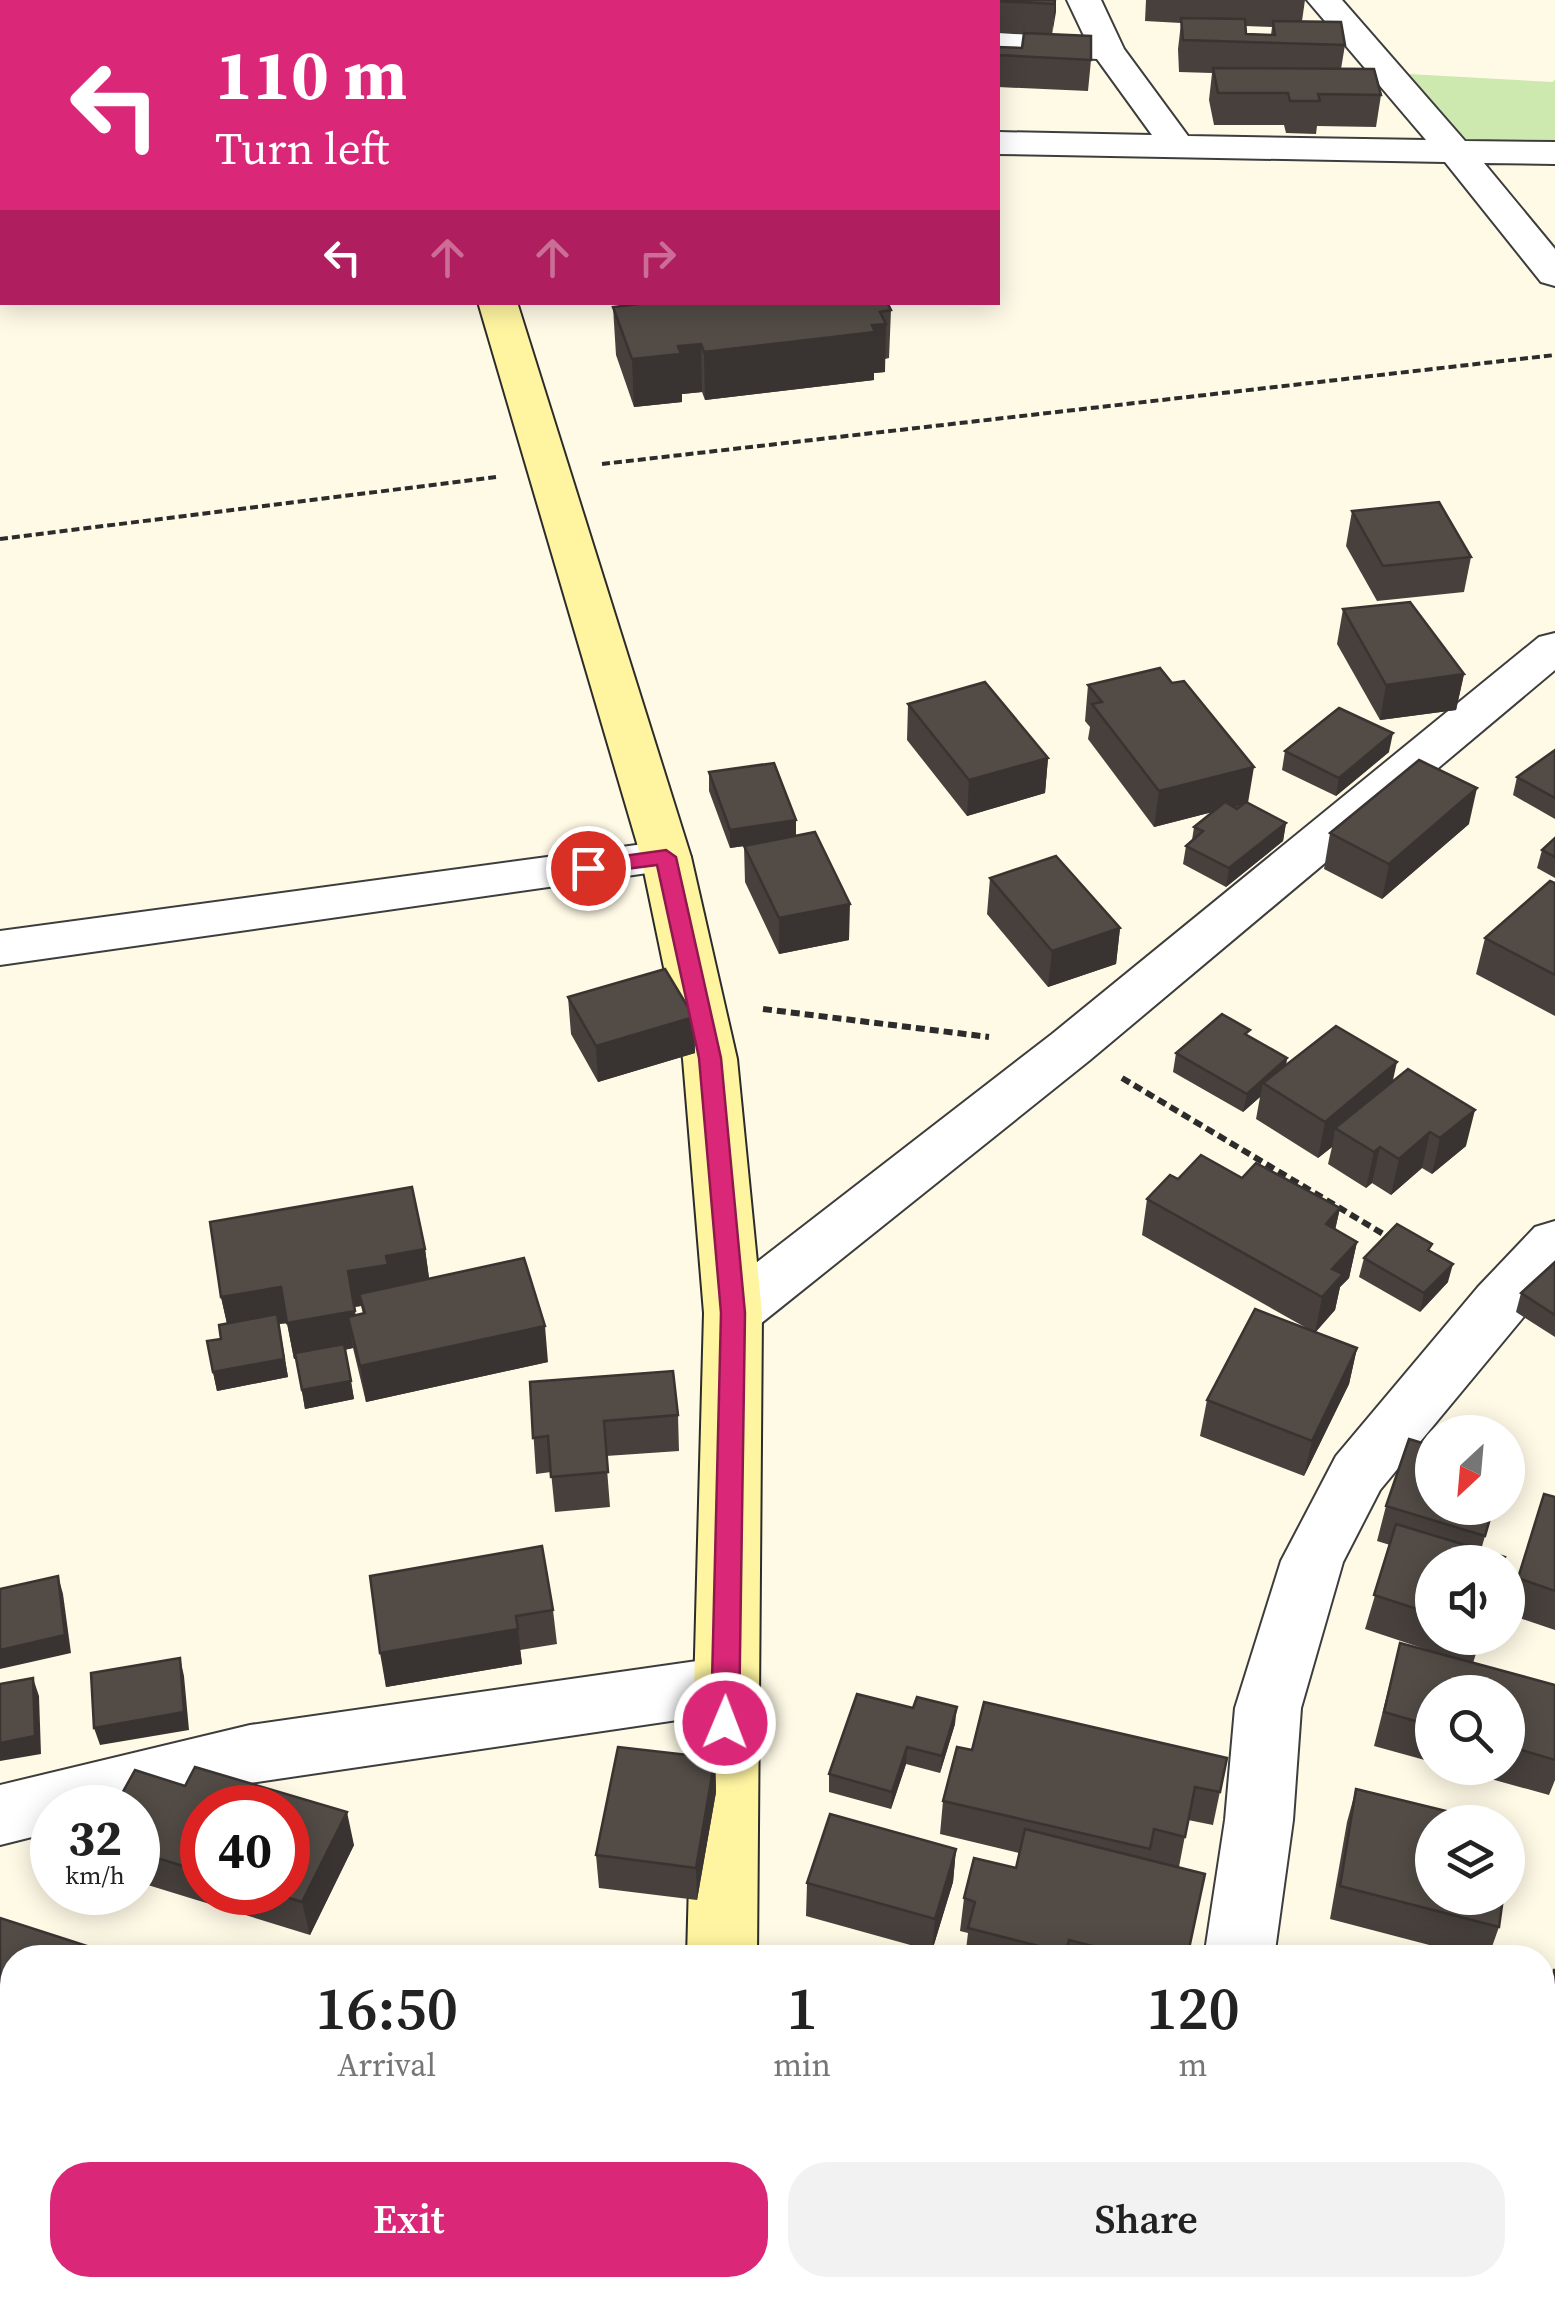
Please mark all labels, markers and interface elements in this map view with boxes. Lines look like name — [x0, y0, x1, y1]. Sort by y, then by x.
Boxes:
text: 110 m — [215, 26, 407, 122]
icon: left — [50, 40, 180, 170]
text: Turn left — [215, 117, 389, 179]
icon: left — [315, 230, 370, 285]
icon: ahead — [420, 230, 475, 285]
icon: ahead — [525, 230, 580, 285]
icon: right — [630, 230, 685, 285]
pin — [546, 826, 631, 911]
icon: arrive — [561, 841, 616, 896]
north arrow — [1415, 1415, 1525, 1525]
map controls — [1415, 1415, 1525, 1915]
button: sound — [1415, 1545, 1525, 1655]
position arrow — [673, 1671, 777, 1775]
button: search — [1415, 1675, 1525, 1785]
speed limit sign: 40 — [180, 1785, 310, 1915]
text: 32 — [68, 1803, 122, 1872]
button: layers — [1415, 1805, 1525, 1915]
text: km/h — [65, 1858, 125, 1892]
text: 16:50 — [315, 1967, 458, 2049]
text: 1 — [787, 1967, 818, 2049]
text: 120 — [1146, 1967, 1240, 2049]
text: Arrival — [337, 2043, 436, 2087]
text: min — [773, 2043, 831, 2087]
text: m — [1179, 2043, 1207, 2087]
button: Exit — [50, 2162, 768, 2277]
button: Share — [788, 2162, 1505, 2277]

